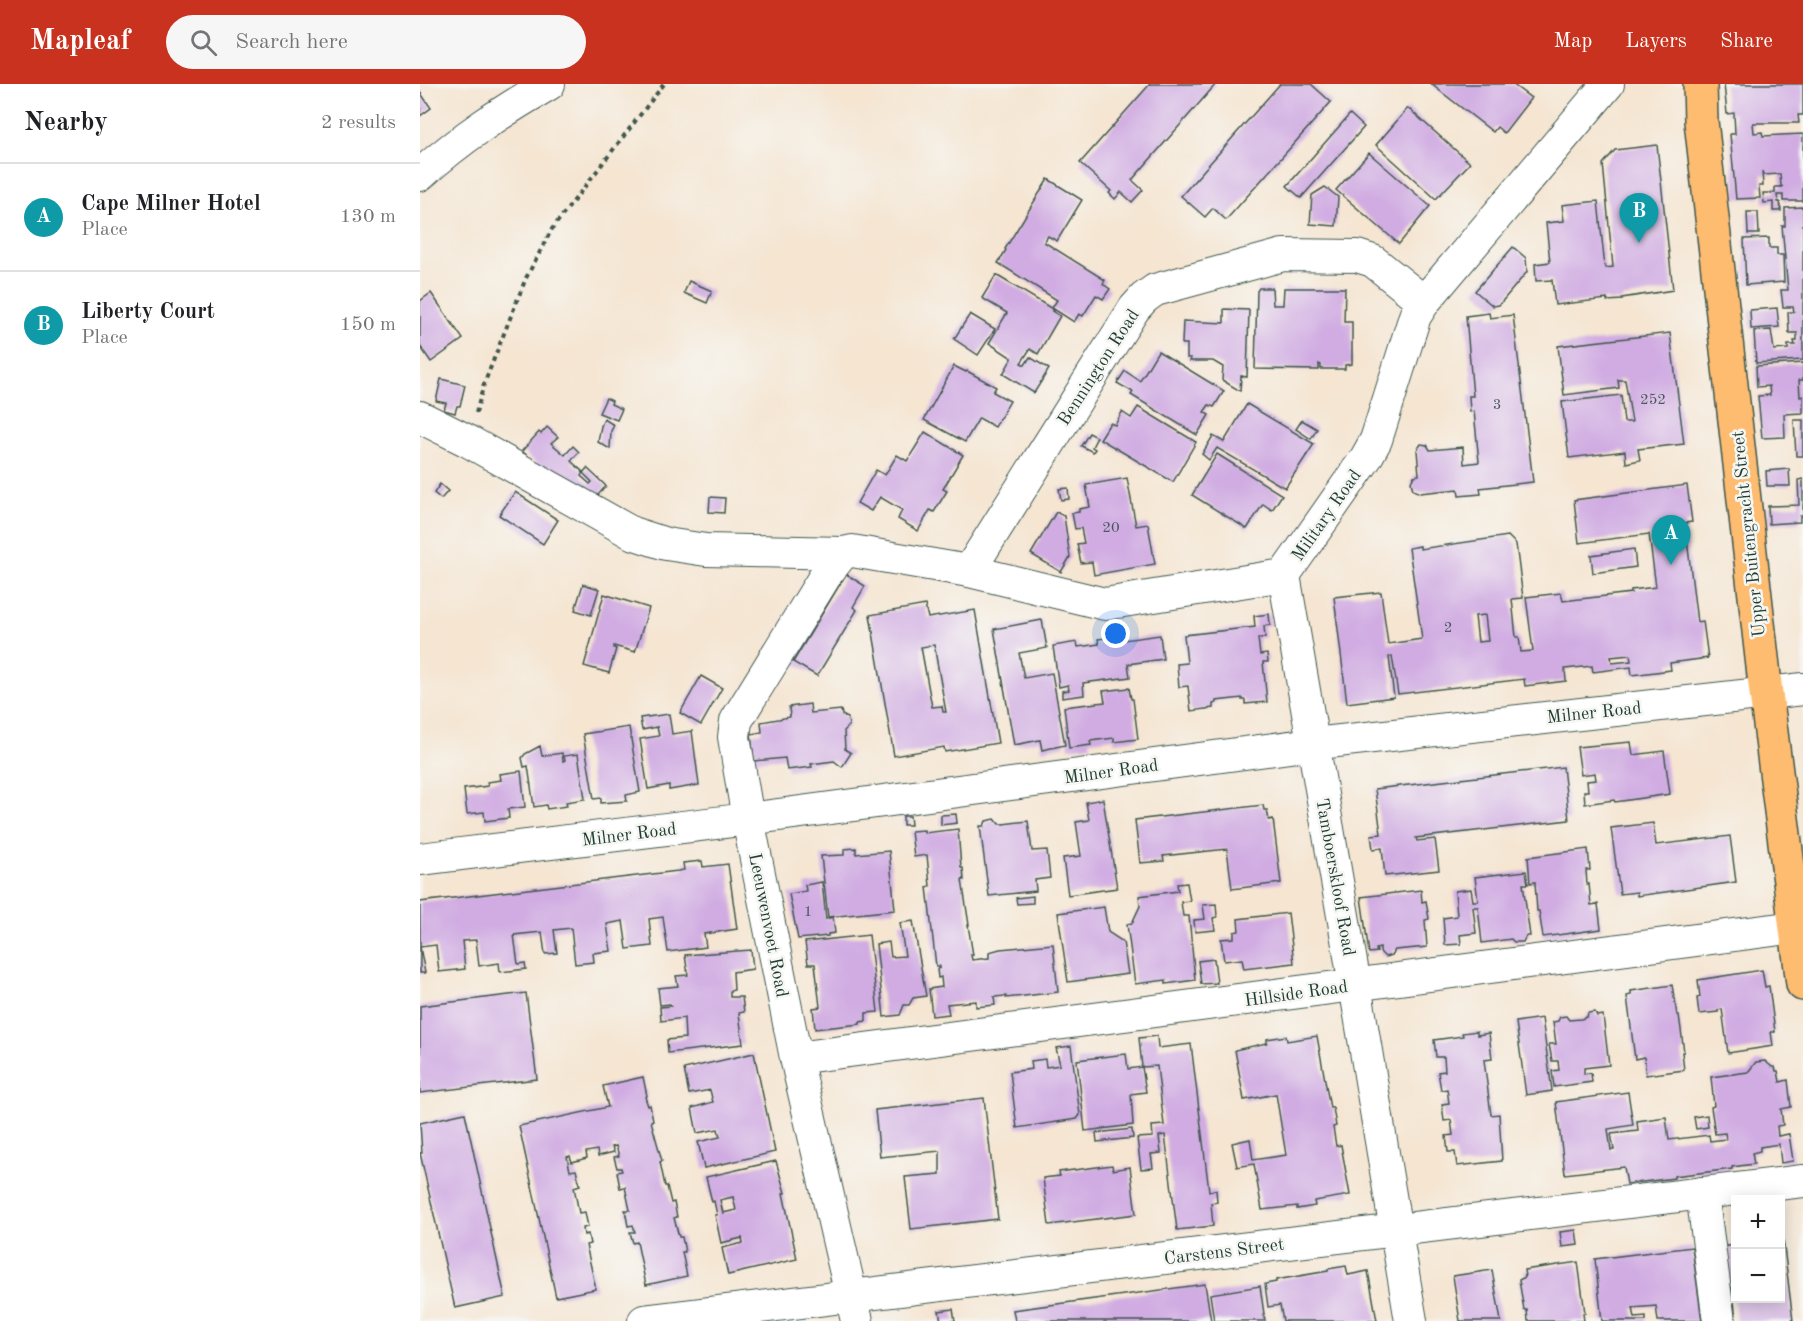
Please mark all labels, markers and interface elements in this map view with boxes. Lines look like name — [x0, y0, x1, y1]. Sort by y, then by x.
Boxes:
search box — [166, 15, 586, 69]
icon: search — [187, 26, 220, 59]
text: Mapleaf — [30, 28, 130, 56]
text: Search here — [235, 31, 348, 53]
text: Map — [1553, 31, 1592, 52]
text: Layers — [1625, 31, 1687, 52]
text: Share — [1720, 31, 1773, 52]
text: Nearby — [24, 110, 108, 136]
text: 2 results — [321, 113, 396, 133]
text: Cape Milner Hotel — [81, 193, 261, 215]
pin: B — [1620, 194, 1658, 243]
text: A — [36, 207, 51, 227]
text: 130 m — [340, 207, 396, 227]
text: Place — [81, 220, 128, 240]
text: Liberty Court — [81, 301, 215, 323]
street label: Bennington Road — [1055, 306, 1143, 429]
text: B — [36, 315, 51, 335]
text: 150 m — [340, 315, 396, 335]
text: Place — [81, 328, 128, 348]
house number: 252 — [1640, 393, 1666, 408]
house number: 3 — [1493, 398, 1501, 413]
street label: Upper Buitengracht Street — [1729, 430, 1769, 638]
street label: Military Road — [1289, 467, 1365, 565]
pin: A — [1652, 516, 1690, 565]
house number: 20 — [1102, 521, 1120, 536]
your location — [1101, 619, 1130, 648]
house number: 2 — [1444, 621, 1452, 636]
street label: Milner Road — [1546, 699, 1642, 727]
street label: Milner Road — [1063, 756, 1160, 788]
street label: Tamboerskloof Road — [1312, 797, 1358, 957]
street label: Milner Road — [581, 820, 678, 850]
street label: Leeuwenvoet Road — [745, 851, 791, 999]
house number: 1 — [804, 905, 812, 920]
street label: Hillside Road — [1243, 978, 1349, 1010]
map controls — [1731, 1195, 1785, 1303]
button: + — [1731, 1195, 1785, 1249]
street label: Carstens Street — [1163, 1236, 1285, 1268]
button: − — [1731, 1249, 1785, 1303]

